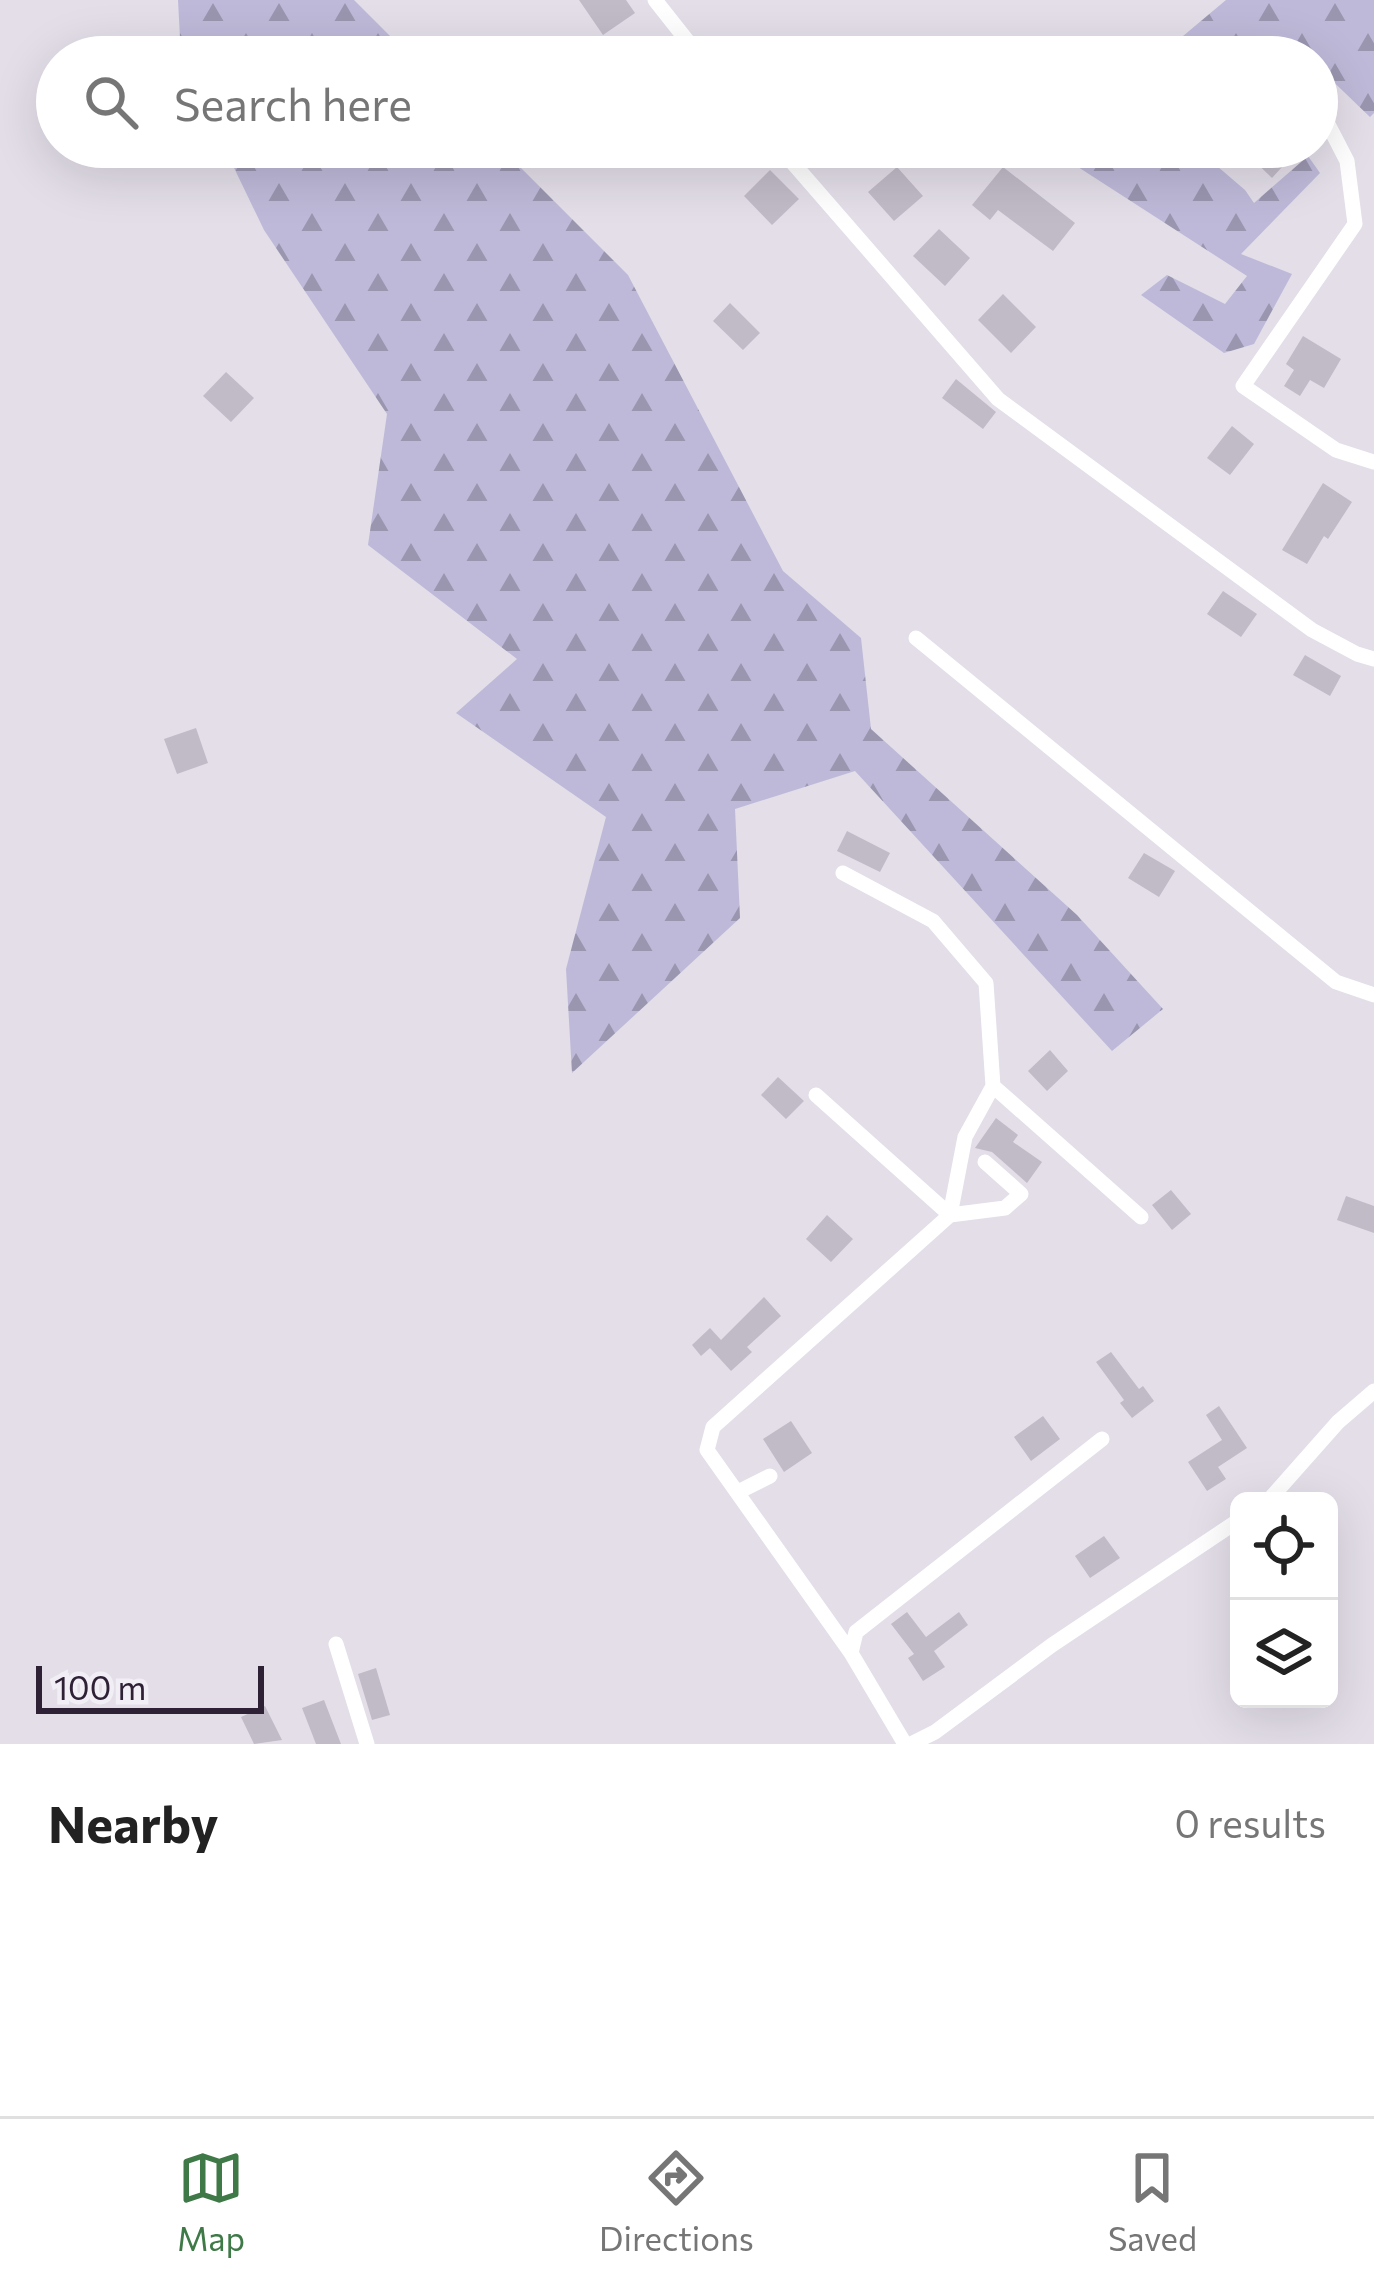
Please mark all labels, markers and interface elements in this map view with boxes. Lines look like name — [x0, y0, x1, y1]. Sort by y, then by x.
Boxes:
search box — [36, 36, 1338, 168]
icon: search — [78, 69, 144, 135]
text: Search here — [174, 75, 412, 130]
map controls — [1230, 1492, 1338, 1708]
button: locate — [1230, 1492, 1338, 1600]
button: layers — [1230, 1600, 1338, 1708]
scale bar — [36, 1660, 264, 1713]
text: 100 m — [54, 1666, 146, 1707]
text: Nearby — [48, 1791, 218, 1854]
text: 0 results — [1174, 1798, 1326, 1846]
tab: Map — [177, 2145, 245, 2258]
tab: Directions — [599, 2145, 754, 2258]
tab: Saved — [1108, 2145, 1197, 2258]

